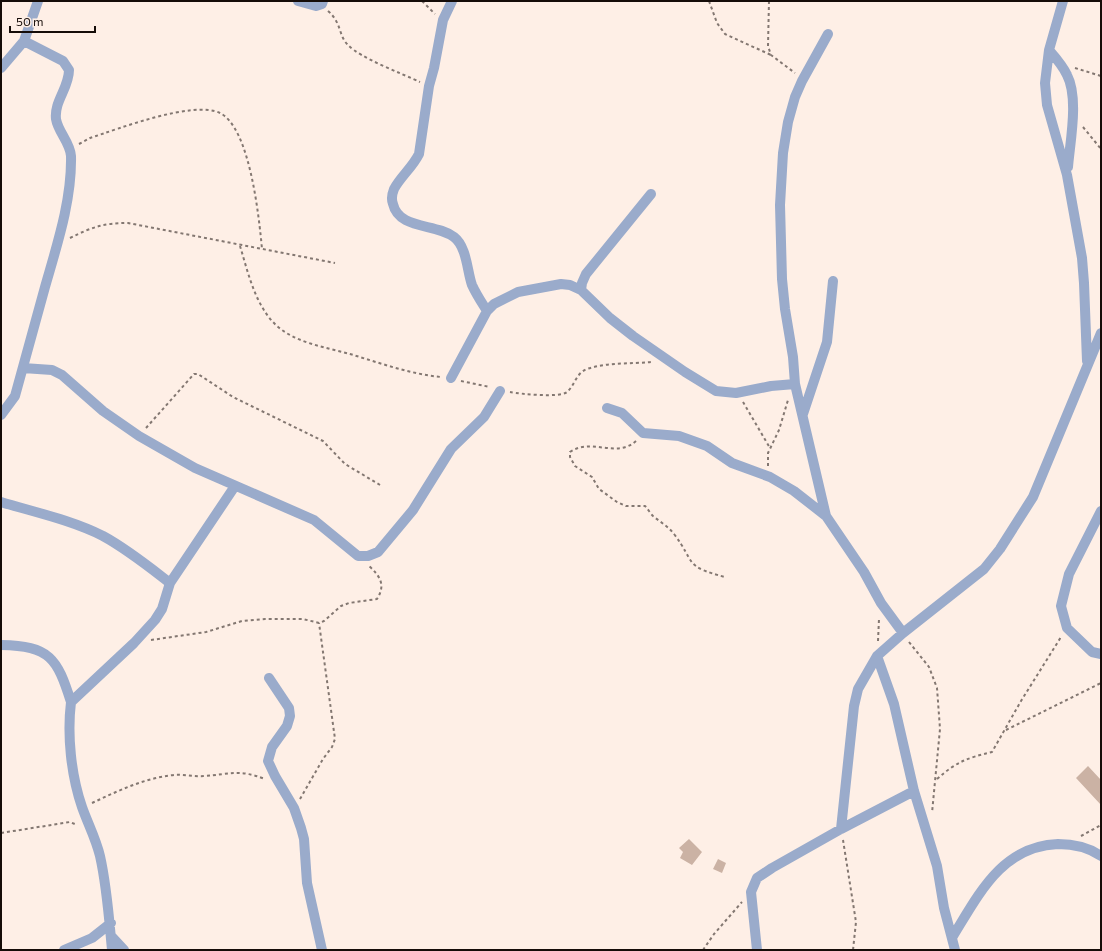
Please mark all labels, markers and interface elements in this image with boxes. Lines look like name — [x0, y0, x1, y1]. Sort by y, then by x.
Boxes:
scale bar — [10, 8, 95, 34]
text: 50 m — [16, 14, 44, 28]

